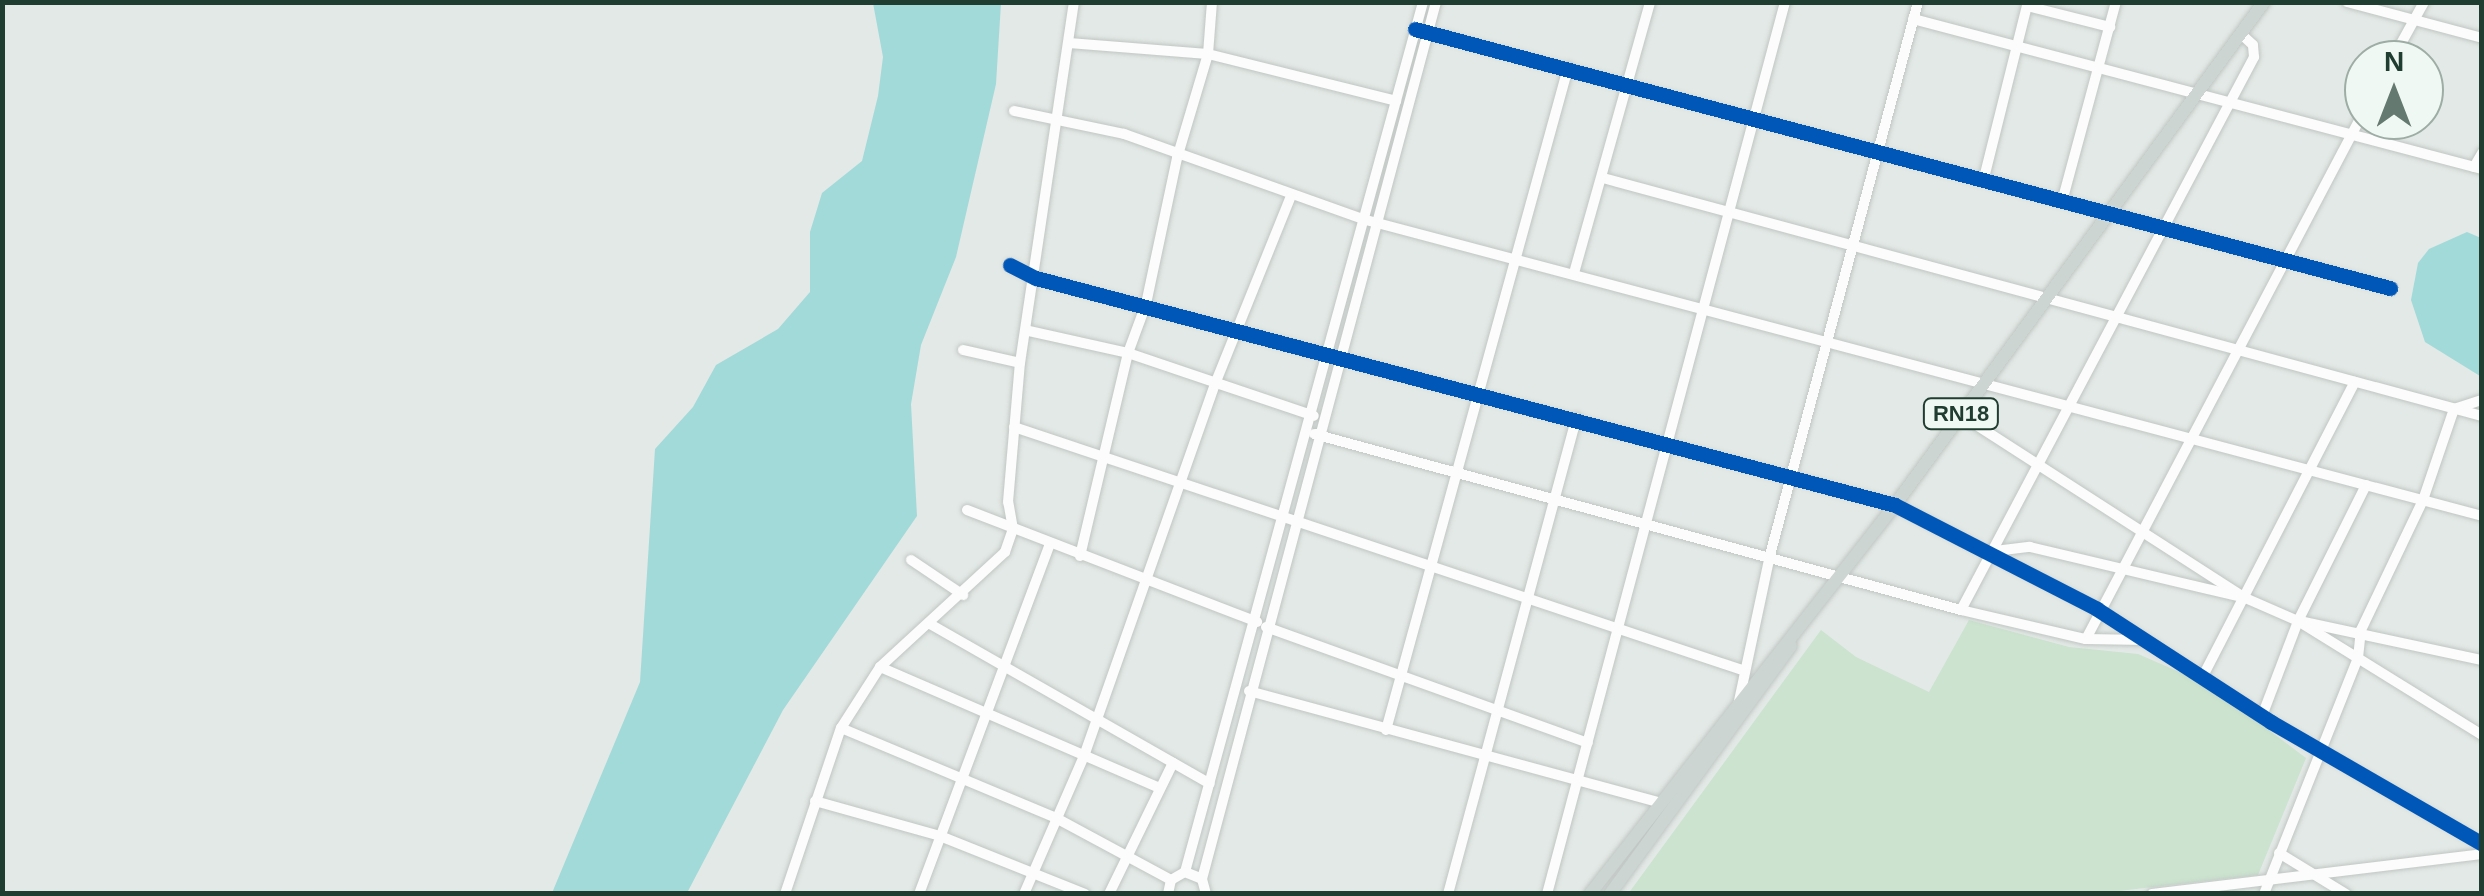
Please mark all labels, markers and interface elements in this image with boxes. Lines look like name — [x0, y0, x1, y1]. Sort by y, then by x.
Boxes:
north arrow — [2344, 40, 2444, 140]
text: N — [2384, 46, 2404, 77]
road number: RN18 — [1921, 397, 2001, 431]

